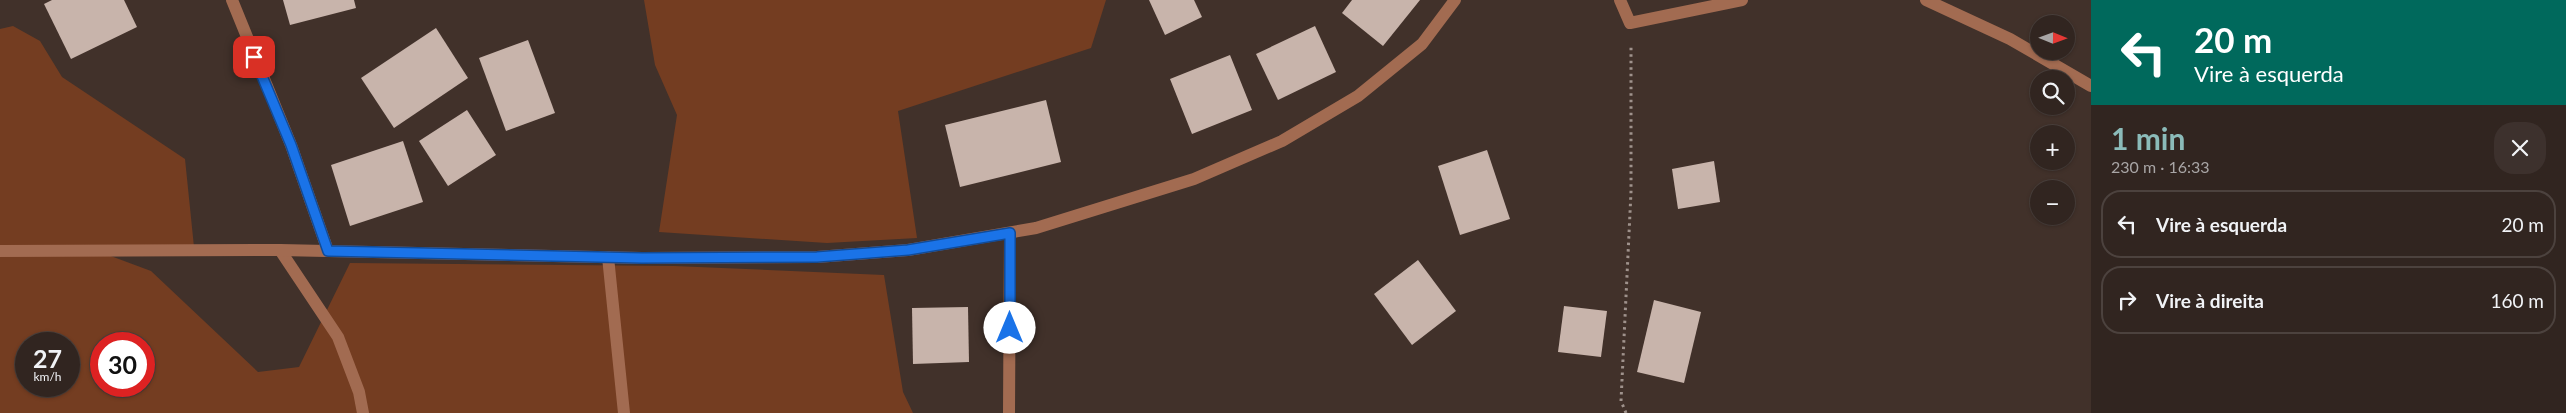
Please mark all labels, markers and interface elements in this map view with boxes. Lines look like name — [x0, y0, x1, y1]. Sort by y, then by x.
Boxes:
north arrow — [2030, 15, 2075, 60]
map controls — [2030, 15, 2075, 225]
text: 20 m — [2194, 18, 2272, 60]
icon: left — [2111, 20, 2176, 85]
pin — [233, 36, 275, 78]
icon: arrive — [240, 43, 268, 71]
text: Vire à esquerda — [2194, 60, 2344, 87]
button: search — [2030, 70, 2075, 115]
text: 1 min — [2111, 120, 2185, 156]
button: close — [2494, 122, 2546, 174]
button: + — [2030, 125, 2075, 170]
text: 230 m · 16:33 — [2111, 157, 2210, 176]
button: − — [2030, 180, 2075, 225]
icon: left — [2113, 210, 2141, 238]
text: Vire à esquerda — [2156, 213, 2287, 236]
text: 20 m — [2501, 213, 2544, 236]
icon: right — [2113, 286, 2141, 314]
text: Vire à direita — [2156, 289, 2264, 312]
text: 160 m — [2490, 289, 2544, 312]
position arrow — [983, 301, 1035, 353]
speed limit sign: 30 — [90, 332, 155, 397]
text: 27 — [33, 343, 62, 373]
text: km/h — [33, 369, 62, 384]

